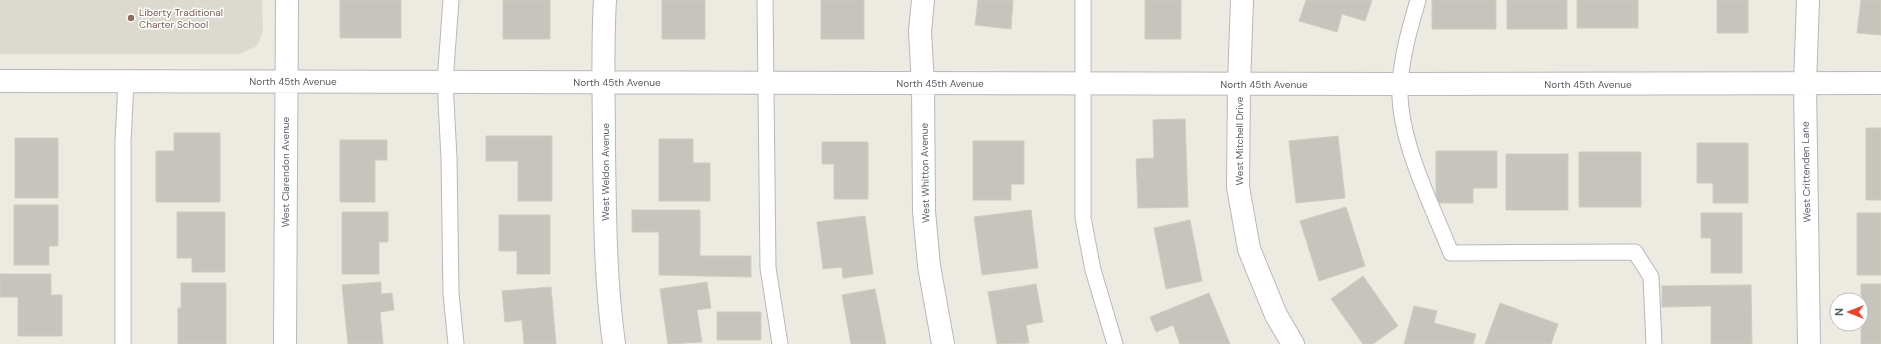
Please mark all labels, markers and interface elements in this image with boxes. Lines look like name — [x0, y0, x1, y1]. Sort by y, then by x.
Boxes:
place label: Liberty Traditional Charter School — [139, 6, 223, 31]
marker: Liberty Traditional Charter School — [126, 13, 136, 23]
street label: North 45th Avenue — [249, 75, 337, 88]
street label: North 45th Avenue — [573, 76, 661, 89]
street label: North 45th Avenue — [896, 77, 984, 90]
street label: North 45th Avenue — [1220, 78, 1308, 91]
street label: North 45th Avenue — [1544, 78, 1632, 91]
street label: West Mitchell Drive — [1233, 96, 1246, 185]
street label: West Clarendon Avenue — [279, 116, 292, 227]
street label: West Crittenden Lane — [1799, 121, 1813, 223]
street label: West Weldon Avenue — [599, 123, 612, 221]
street label: West Whitton Avenue — [918, 123, 932, 223]
north arrow — [1829, 292, 1869, 332]
text: N — [1832, 308, 1846, 316]

